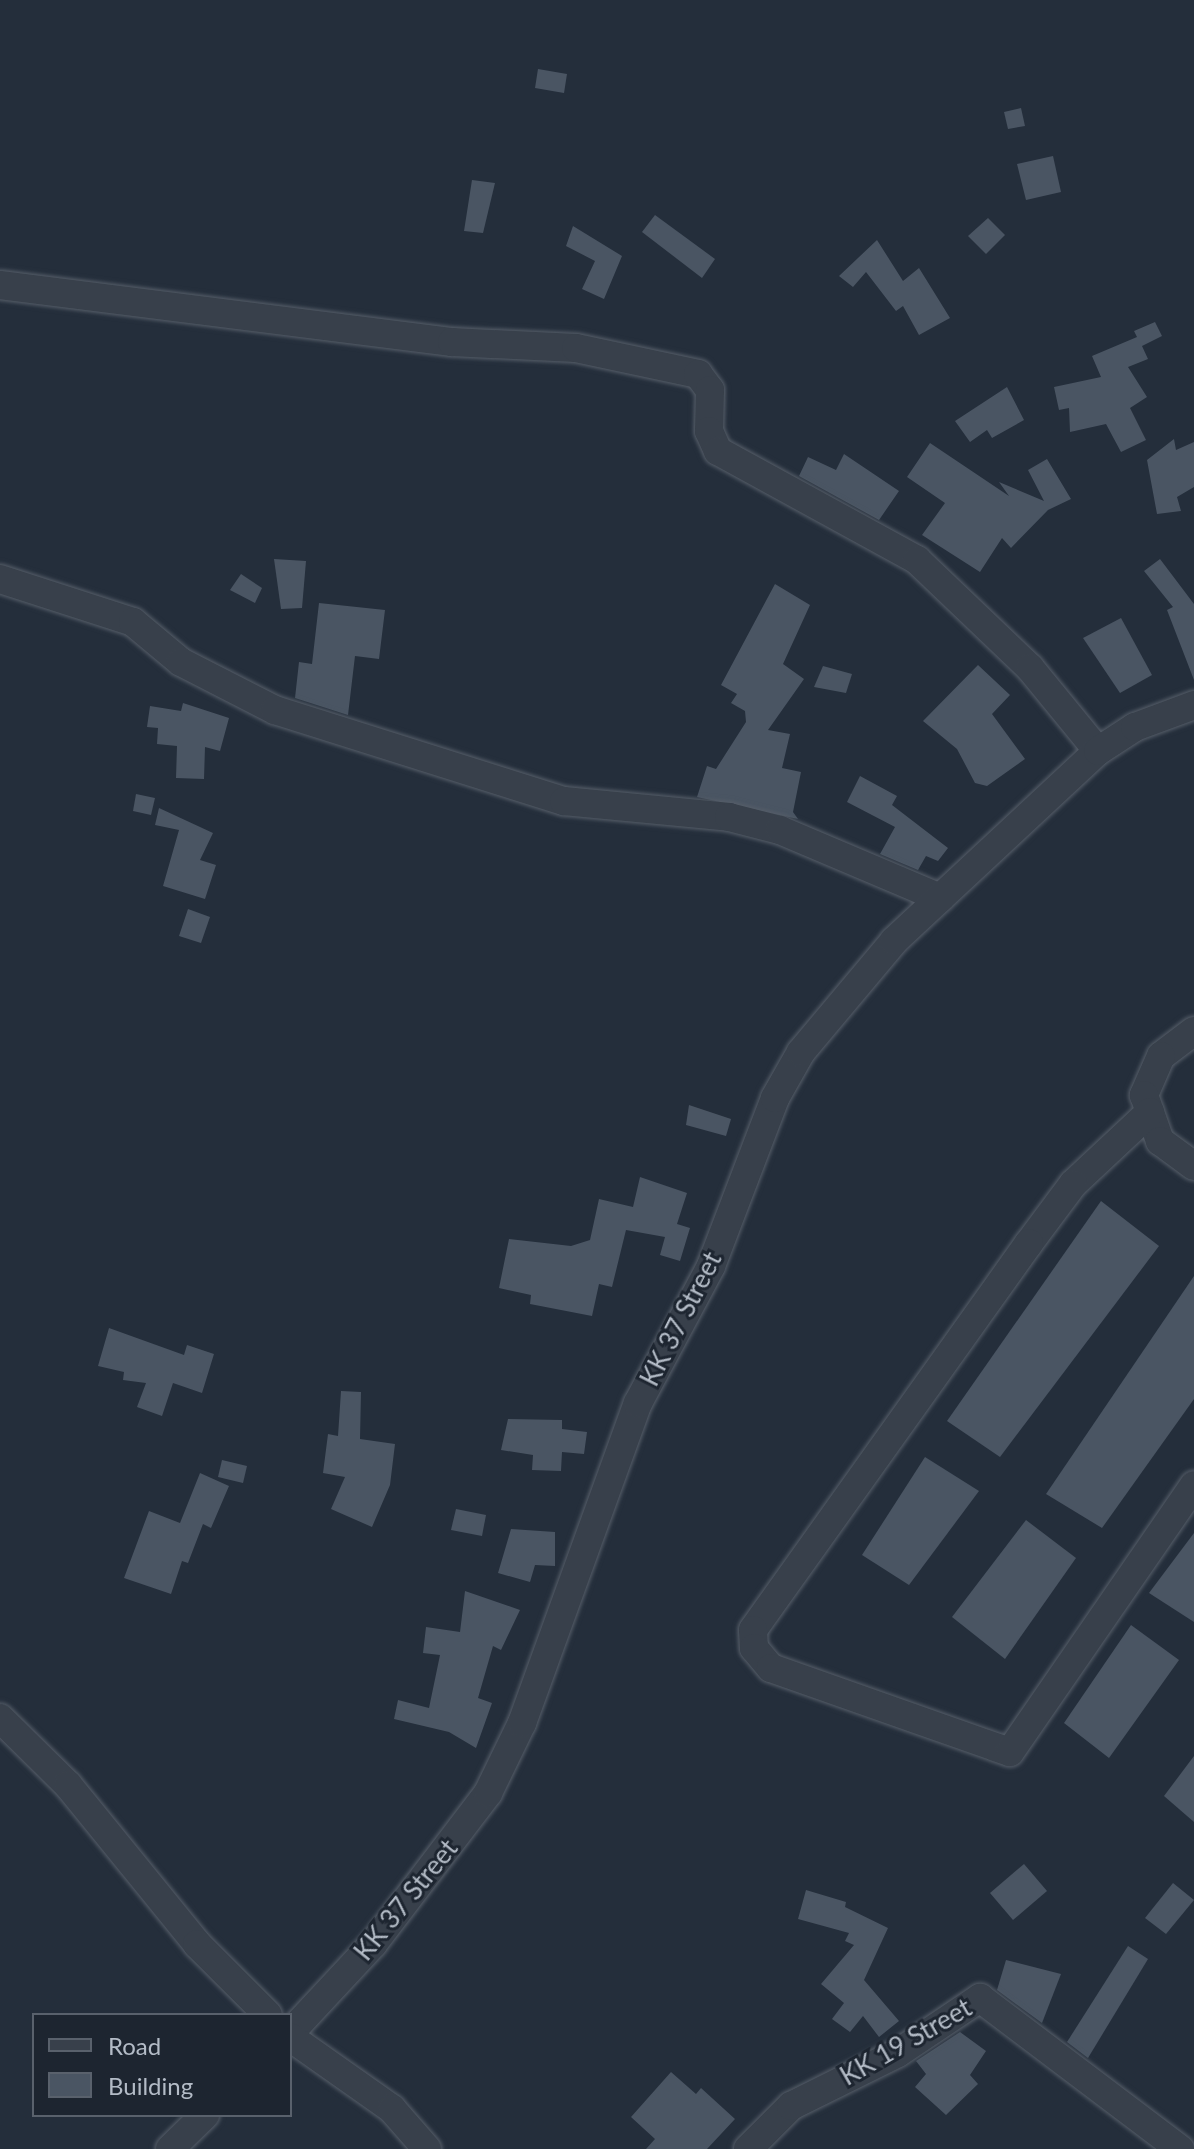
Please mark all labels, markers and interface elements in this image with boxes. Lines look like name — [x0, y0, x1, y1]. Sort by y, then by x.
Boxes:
street label: KK 37 Street — [634, 1247, 728, 1391]
street label: KK 37 Street — [348, 1833, 464, 1967]
street label: KK 19 Street — [835, 1992, 977, 2092]
legend — [32, 2013, 292, 2117]
text: Road — [108, 2031, 161, 2060]
text: Building — [108, 2071, 193, 2100]

